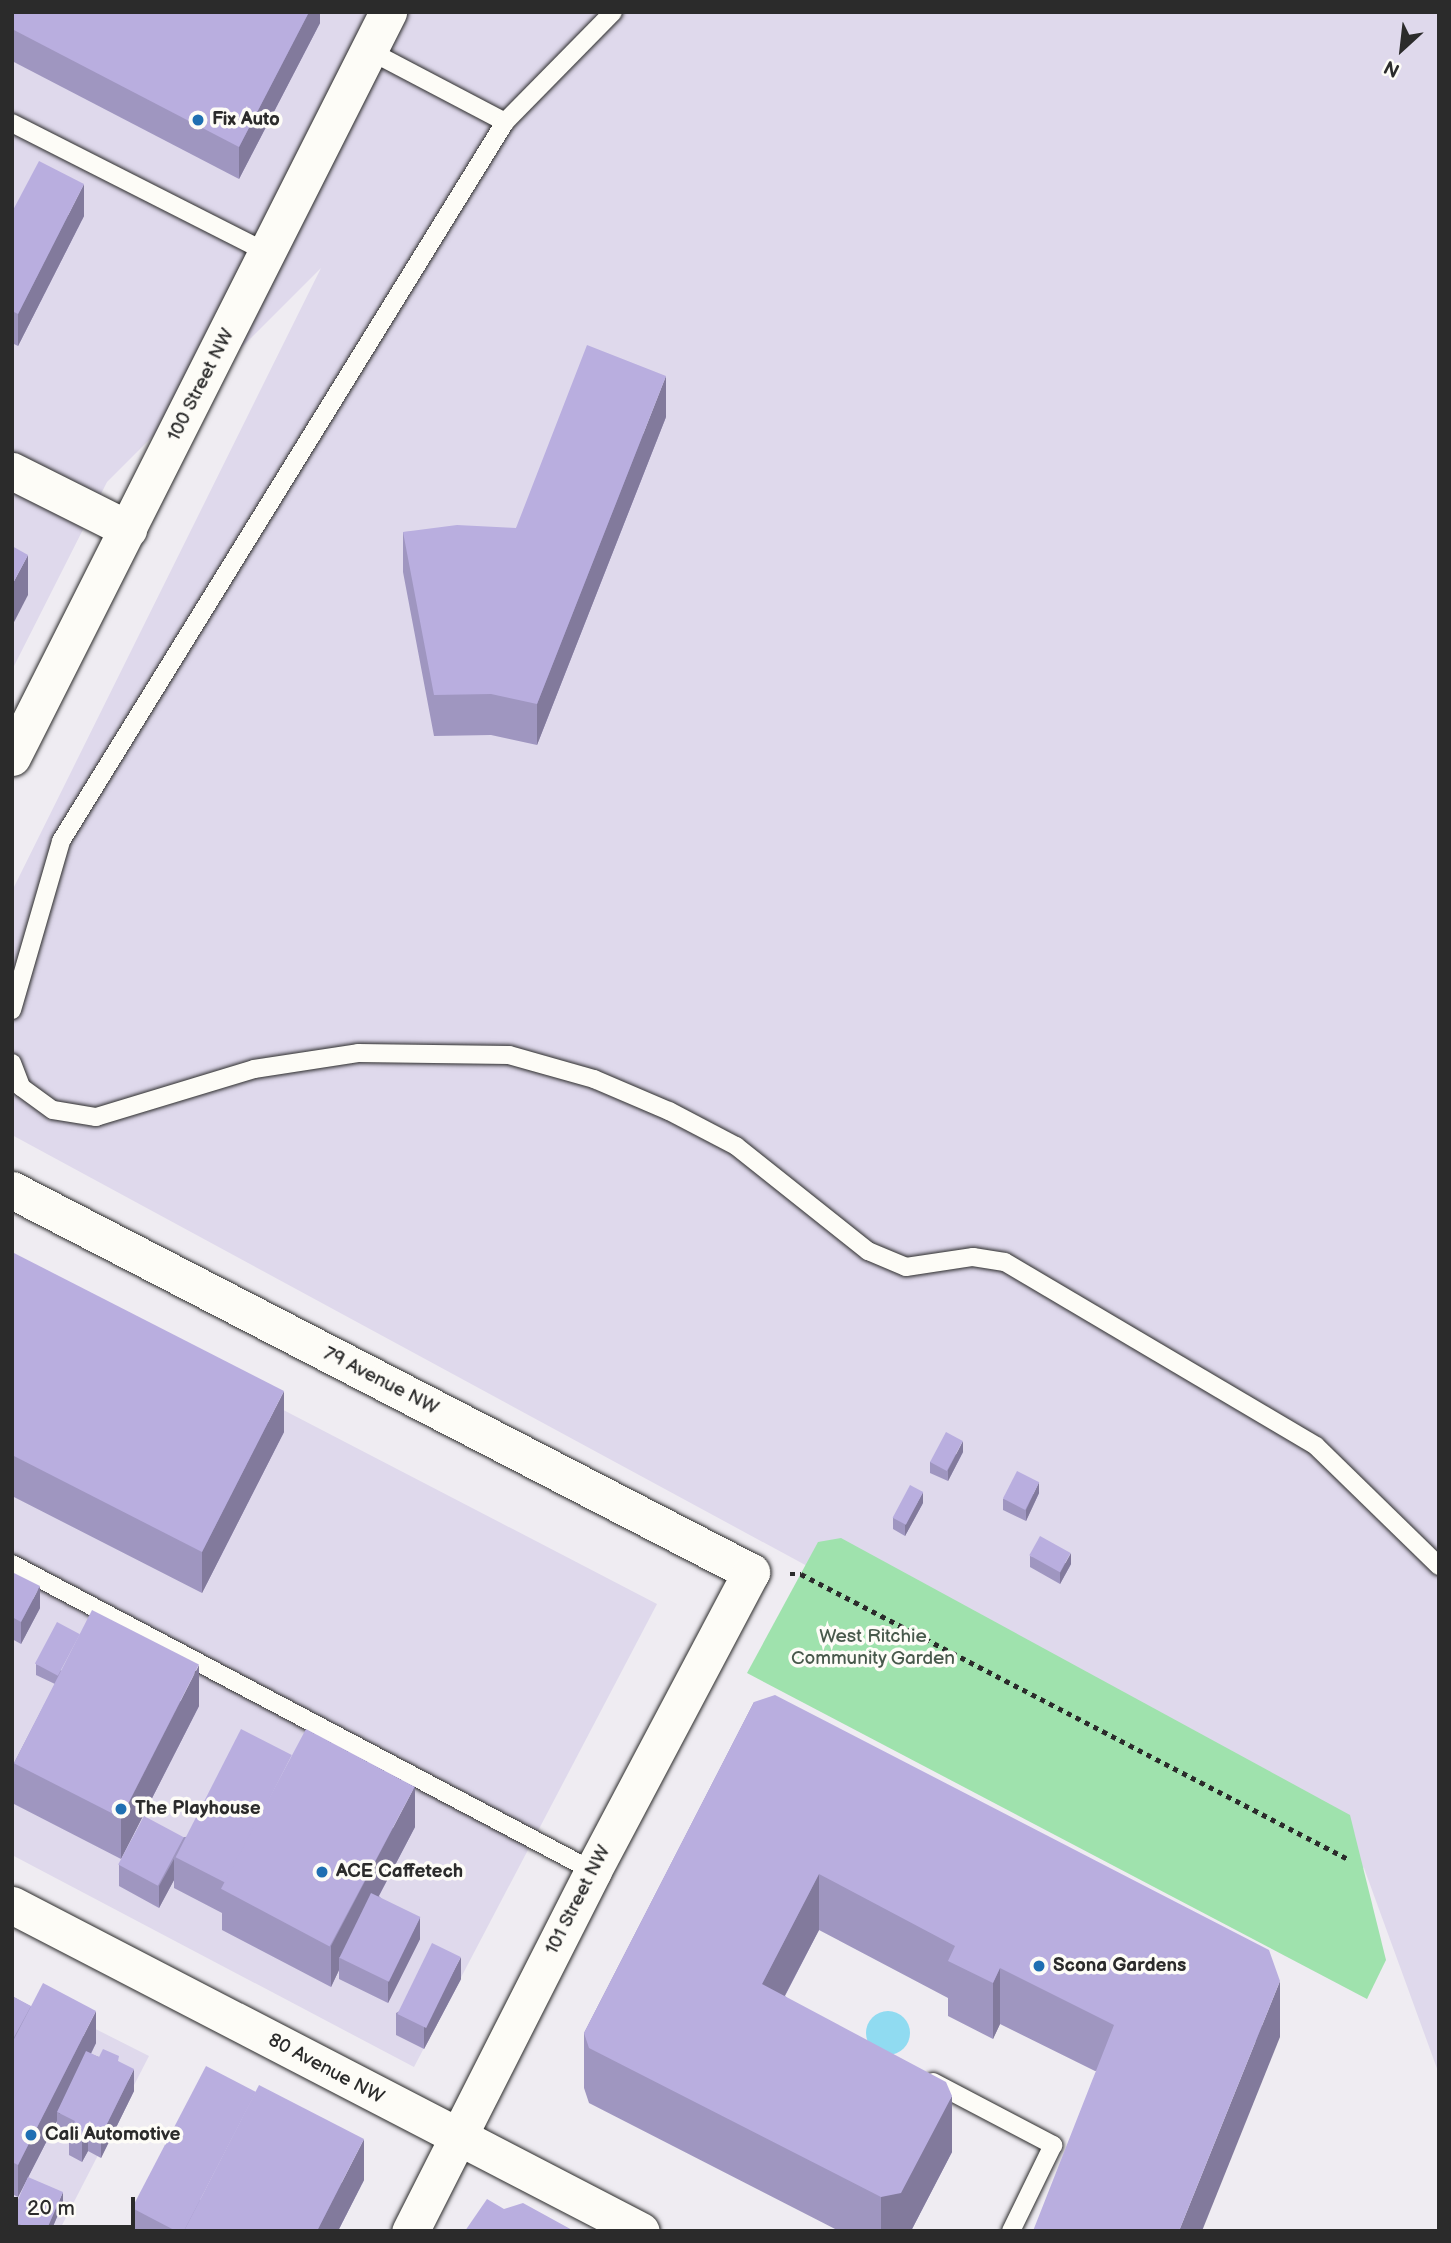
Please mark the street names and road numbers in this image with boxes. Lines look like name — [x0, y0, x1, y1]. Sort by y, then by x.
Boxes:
street label: 100 Street NW — [163, 325, 239, 445]
street label: 79 Avenue NW — [320, 1342, 442, 1420]
street label: 101 Street NW — [541, 1841, 615, 1959]
street label: 80 Avenue NW — [264, 2029, 388, 2109]

